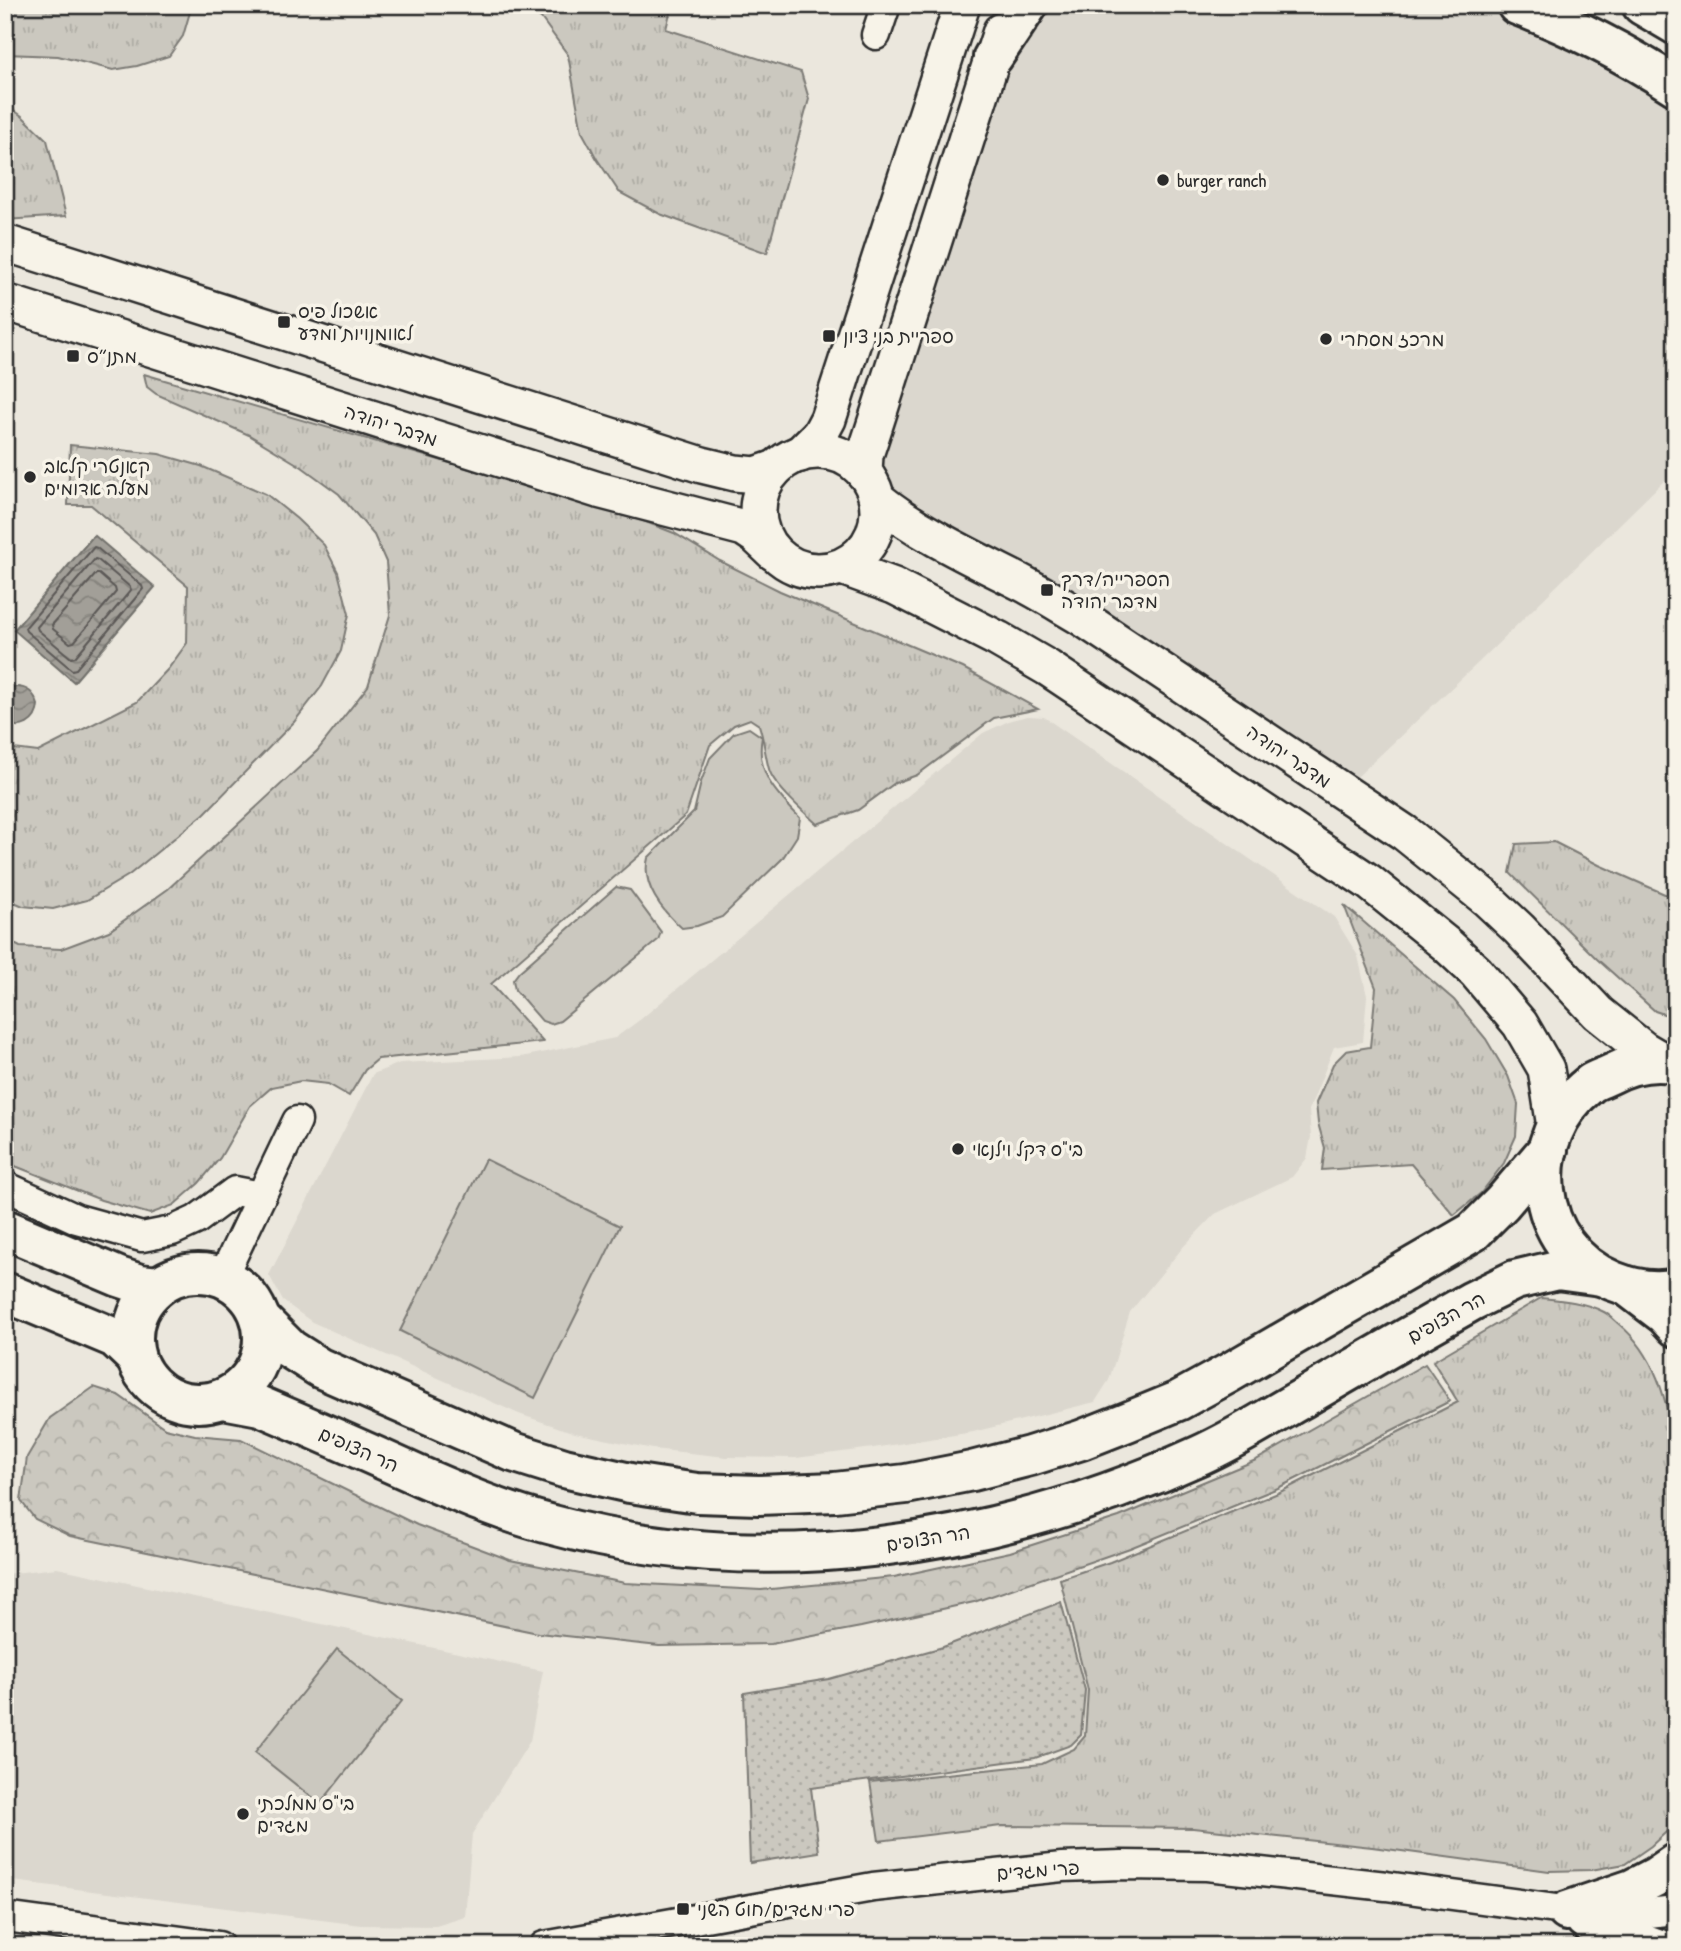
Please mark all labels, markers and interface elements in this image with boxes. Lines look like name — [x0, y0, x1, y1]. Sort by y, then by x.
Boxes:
place label: burger ranch — [1177, 167, 1266, 193]
marker: burger ranch — [1155, 172, 1171, 188]
place label: אשכול פיס לאומנויות ומדע — [298, 298, 414, 346]
marker: אשכול פיס לאומנויות ומדע — [276, 314, 292, 330]
place label: ספריית בני ציון — [843, 323, 954, 349]
place label: מרכז מסחרי — [1340, 326, 1445, 352]
marker: ספריית בני ציון — [821, 328, 837, 344]
marker: מרכז מסחרי — [1318, 331, 1334, 347]
place label: מתנ״ס — [87, 343, 137, 369]
marker: מתנ״ס — [65, 348, 81, 364]
street label: מדבר יהודה — [341, 398, 441, 452]
place label: קאנטרי קלאב מעלה אדומים — [44, 453, 150, 501]
marker: קאנטרי קלאב מעלה אדומים — [22, 469, 38, 485]
place label: הספרייה/דרך מדבר יהודה — [1061, 566, 1170, 614]
marker: הספרייה/דרך מדבר יהודה — [1039, 582, 1055, 598]
street label: מדבר יהודה — [1242, 718, 1336, 794]
place label: בי"ס דקל וילנאי — [972, 1136, 1083, 1162]
marker: בי"ס דקל וילנאי — [950, 1141, 966, 1157]
street label: הר הצופים — [1403, 1285, 1489, 1349]
street label: הר הצופים — [315, 1420, 403, 1478]
street label: הר הצופים — [884, 1519, 972, 1557]
place label: בי"ס ממלכתי מגדים — [257, 1790, 354, 1838]
marker: בי"ס ממלכתי מגדים — [235, 1806, 251, 1822]
street label: פרי מגדים — [996, 1854, 1080, 1886]
place label: פרי מגדים/חוט השני — [697, 1896, 855, 1922]
marker: פרי מגדים/חוט השני — [675, 1901, 691, 1917]

